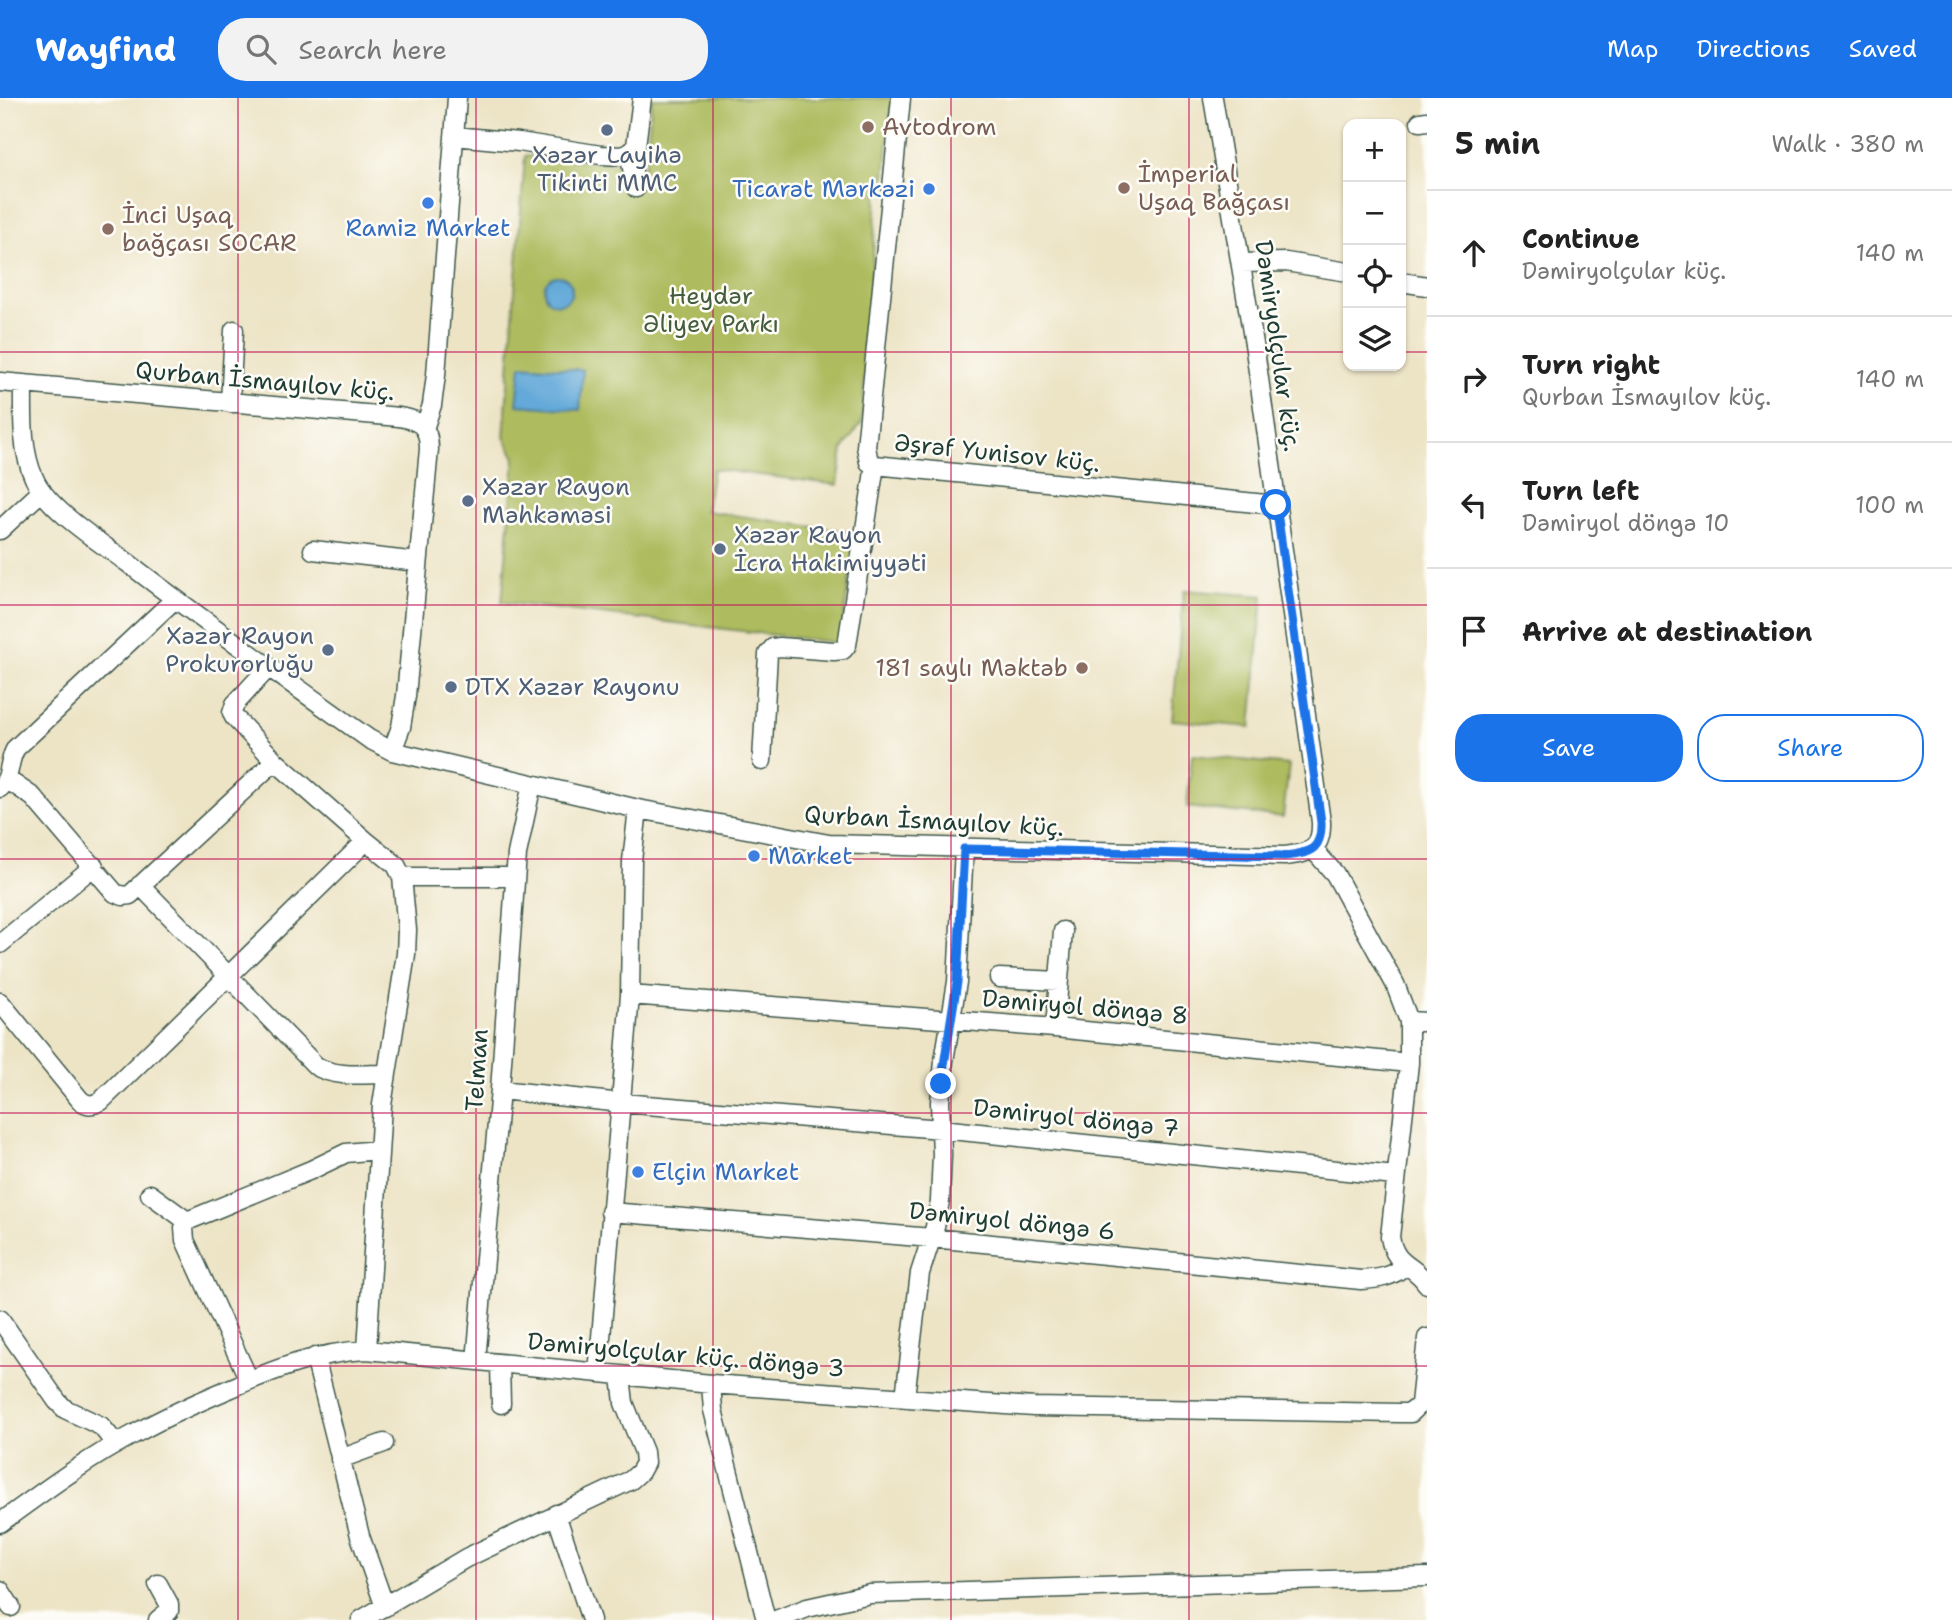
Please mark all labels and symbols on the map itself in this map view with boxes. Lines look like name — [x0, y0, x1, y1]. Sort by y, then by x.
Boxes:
place label: Avtodrom — [882, 111, 996, 143]
marker: Avtodrom — [860, 119, 876, 135]
marker: Xəzər Layihə Tikinti MMC — [599, 122, 615, 138]
place label: Xəzər Layihə Tikinti MMC — [532, 139, 682, 199]
place label: İmperial Uşaq Bağçası — [1138, 158, 1290, 218]
place label: Ticarət Mərkəzi — [732, 173, 915, 205]
marker: İmperial Uşaq Bağçası — [1116, 180, 1132, 196]
marker: Ticarət Mərkəzi — [921, 181, 937, 197]
marker: Ramiz Market — [420, 195, 436, 211]
place label: İnci Uşaq bağçası SOCAR — [122, 199, 297, 259]
place label: Ramiz Market — [345, 212, 511, 244]
marker: İnci Uşaq bağçası SOCAR — [100, 221, 116, 237]
street label: Dəmiryolçular küç. — [1247, 238, 1309, 454]
park label: Heydər Əliyev Parkı — [643, 280, 779, 340]
street label: Qurban İsmayılov küç. — [134, 354, 396, 408]
street label: Əşrəf Yunisov küç. — [892, 426, 1102, 480]
place label: Xəzər Rayon Məhkəməsi — [482, 471, 630, 531]
route start — [1260, 489, 1291, 520]
marker: Xəzər Rayon Məhkəməsi — [460, 493, 476, 509]
place label: Xəzər Rayon İcra Hakimiyyəti — [734, 519, 927, 579]
marker: Xəzər Rayon İcra Hakimiyyəti — [712, 541, 728, 557]
place label: Xəzər Rayon Prokurorluğu — [165, 620, 314, 680]
marker: Xəzər Rayon Prokurorluğu — [320, 642, 336, 658]
place label: 181 saylı Məktəb — [875, 652, 1068, 684]
marker: 181 saylı Məktəb — [1074, 660, 1090, 676]
place label: DTX Xəzər Rayonu — [465, 671, 680, 703]
marker: DTX Xəzər Rayonu — [443, 679, 459, 695]
street label: Qurban İsmayılov küç. — [803, 798, 1065, 844]
place label: Market — [768, 840, 853, 872]
marker: Market — [746, 848, 762, 864]
street label: Dəmiryol döngə 8 — [980, 982, 1190, 1032]
street label: Telman — [458, 1028, 496, 1112]
route end — [925, 1068, 956, 1099]
street label: Dəmiryol döngə 7 — [971, 1091, 1181, 1145]
place label: Elçin Market — [652, 1156, 799, 1188]
marker: Elçin Market — [630, 1164, 646, 1180]
street label: Dəmiryol döngə 6 — [907, 1194, 1117, 1248]
street label: Dəmiryolçular küç. döngə 3 — [526, 1325, 846, 1385]

